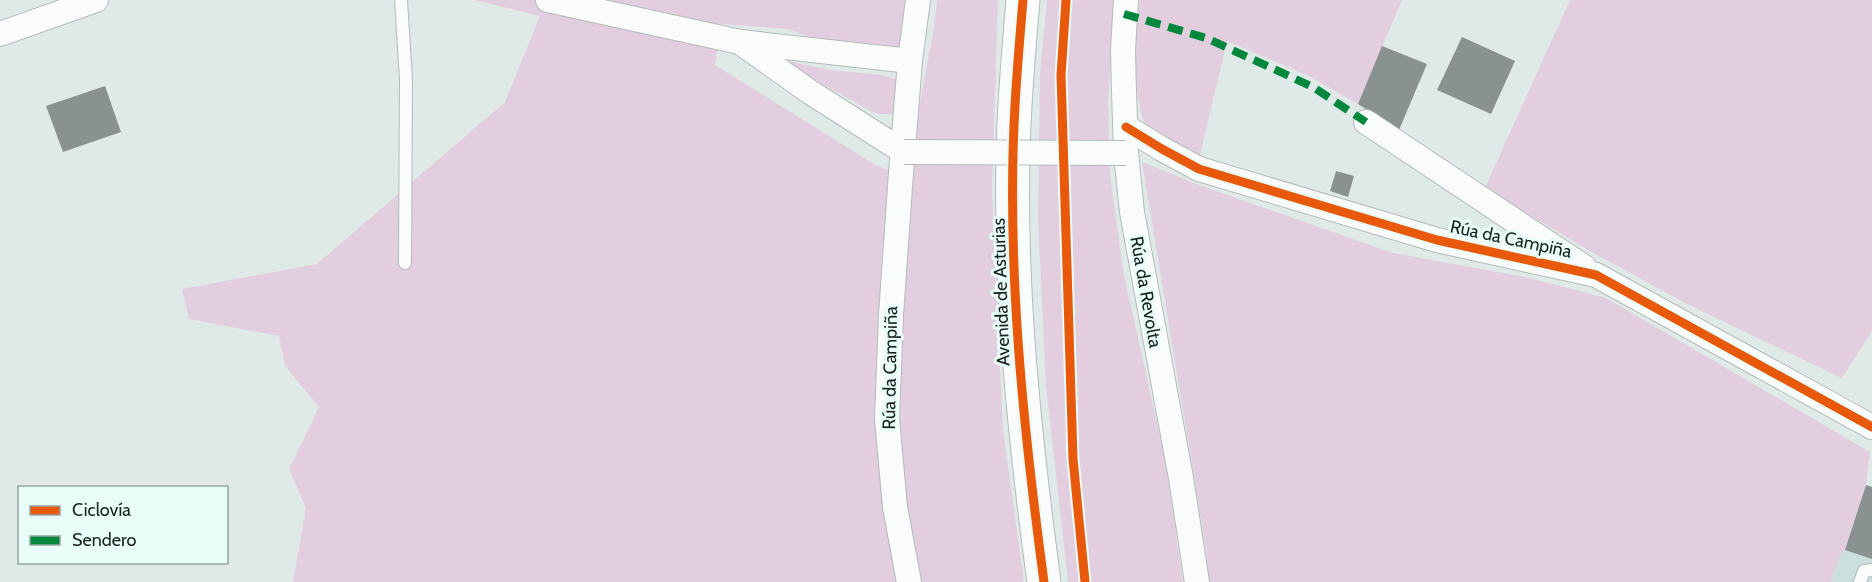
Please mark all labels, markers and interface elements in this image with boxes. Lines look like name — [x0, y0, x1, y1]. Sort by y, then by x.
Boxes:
street label: Rúa da Campiña — [1448, 215, 1574, 263]
street label: Avenida de Asturias — [987, 218, 1015, 366]
street label: Rúa da Revolta — [1125, 235, 1167, 350]
street label: Rúa da Campiña — [878, 306, 902, 430]
legend — [18, 486, 228, 564]
text: Ciclovía — [72, 499, 131, 521]
text: Sendero — [72, 529, 136, 551]

